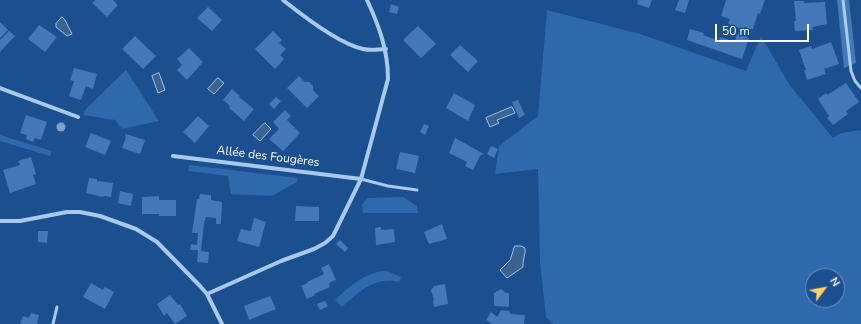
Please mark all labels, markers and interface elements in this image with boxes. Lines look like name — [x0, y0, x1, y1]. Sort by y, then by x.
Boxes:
scale bar — [717, 16, 811, 42]
text: 50 m — [722, 23, 750, 39]
street label: Allée des Fougères — [216, 144, 320, 170]
north arrow — [805, 268, 845, 308]
text: N — [826, 274, 843, 289]

